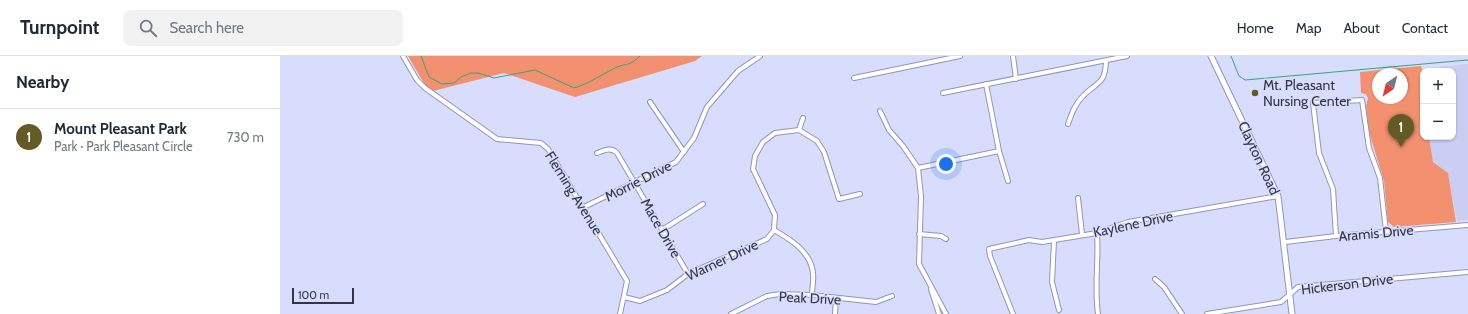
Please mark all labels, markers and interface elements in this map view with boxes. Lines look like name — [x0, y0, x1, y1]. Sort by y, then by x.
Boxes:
search box — [123, 10, 403, 46]
text: Turnpoint — [20, 16, 99, 39]
icon: search — [137, 17, 159, 39]
text: Search here — [169, 19, 244, 37]
text: Home — [1237, 19, 1274, 37]
text: Map — [1296, 19, 1321, 37]
text: About — [1343, 19, 1380, 37]
text: Contact — [1402, 19, 1448, 37]
north arrow — [1372, 68, 1408, 104]
map controls — [1420, 68, 1456, 140]
button: + — [1420, 68, 1456, 104]
text: Nearby — [16, 72, 69, 92]
place label: Mt. Pleasant Nursing Center — [1263, 76, 1351, 110]
marker: Mt. Pleasant Nursing Center — [1250, 88, 1260, 98]
button: − — [1420, 104, 1456, 140]
pin: 1 — [1388, 114, 1414, 147]
street label: Clayton Road — [1234, 118, 1284, 198]
text: Mount Pleasant Park — [54, 120, 187, 138]
text: 1 — [27, 129, 31, 145]
text: 730 m — [227, 129, 264, 145]
text: Park · Park Pleasant Circle — [54, 138, 193, 154]
street label: Fleming Avenue — [541, 148, 607, 238]
your location — [936, 154, 956, 174]
street label: Morrie Drive — [602, 157, 674, 205]
street label: Mace Drive — [637, 195, 685, 261]
street label: Kaylene Drive — [1091, 207, 1175, 241]
street label: Aramis Drive — [1338, 221, 1414, 245]
street label: Warner Drive — [683, 235, 761, 285]
street label: Hickerson Drive — [1300, 269, 1394, 299]
scale bar — [292, 286, 354, 305]
street label: Peak Drive — [778, 287, 842, 309]
text: 100 m — [298, 288, 329, 302]

